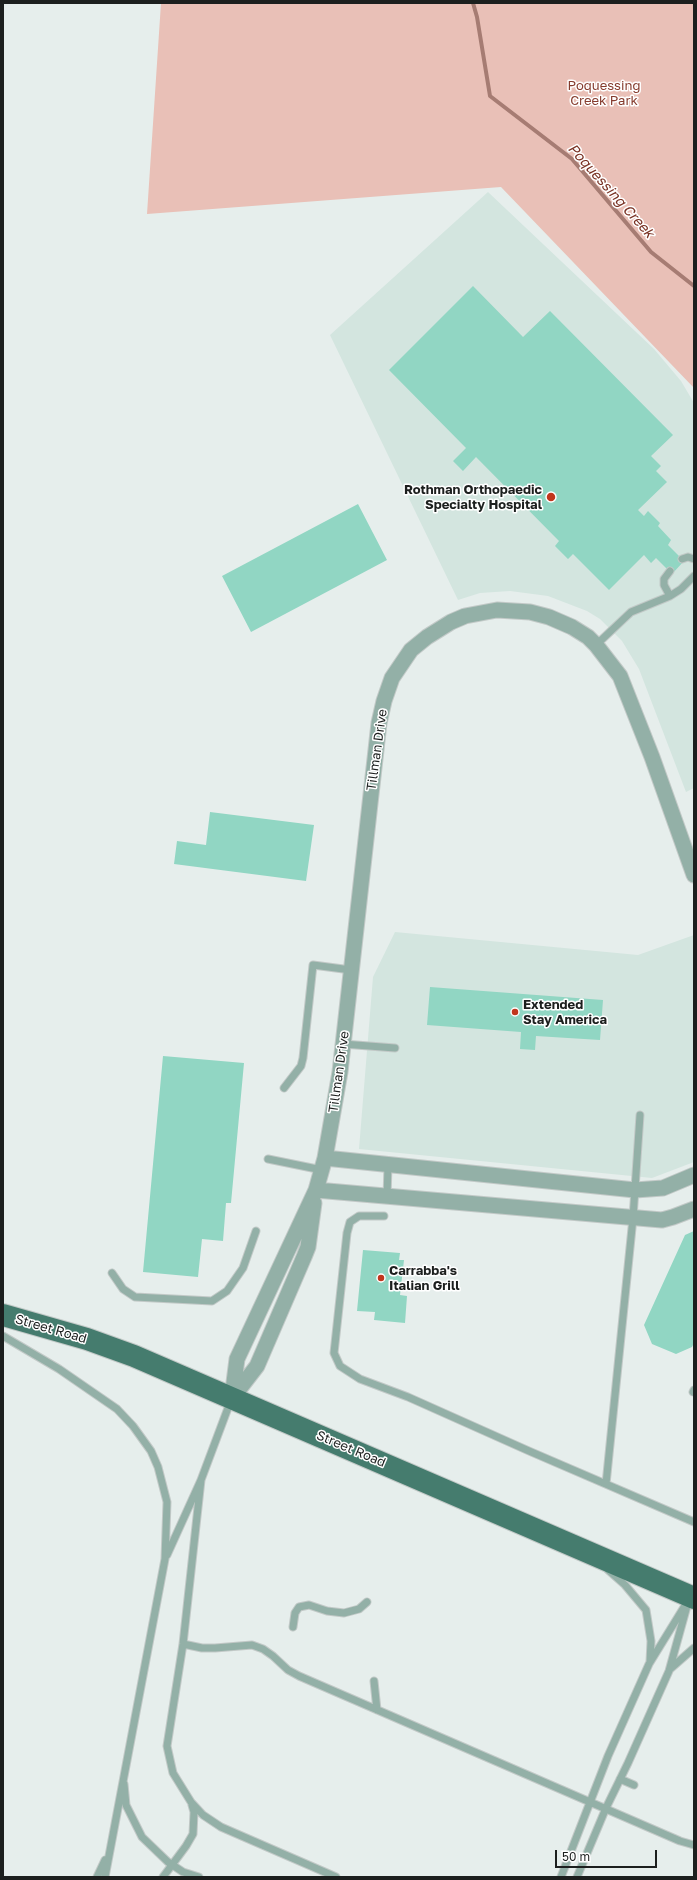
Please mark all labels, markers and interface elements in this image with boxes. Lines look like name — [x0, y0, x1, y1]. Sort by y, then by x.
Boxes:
park label: Poquessing Creek Park — [568, 78, 640, 109]
water label: Poquessing Creek — [564, 140, 658, 242]
place label: Rothman Orthopaedic Specialty Hospital — [404, 482, 542, 513]
marker: Rothman Orthopaedic Specialty Hospital — [545, 491, 557, 503]
street label: Tillman Drive — [364, 708, 390, 792]
place label: Extended Stay America — [523, 997, 607, 1028]
marker: Extended Stay America — [510, 1007, 520, 1017]
street label: Tillman Drive — [326, 1030, 352, 1114]
place label: Carrabba's Italian Grill — [389, 1263, 460, 1294]
marker: Carrabba's Italian Grill — [376, 1273, 386, 1283]
street label: Street Road — [13, 1311, 89, 1347]
street label: Street Road — [314, 1427, 388, 1471]
scale bar — [557, 1842, 659, 1868]
text: 50 m — [562, 1849, 590, 1864]

